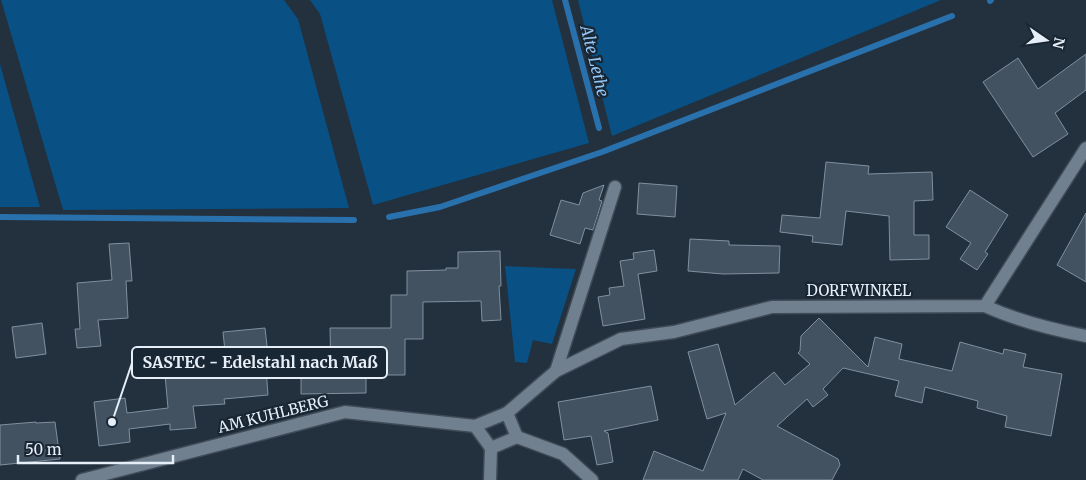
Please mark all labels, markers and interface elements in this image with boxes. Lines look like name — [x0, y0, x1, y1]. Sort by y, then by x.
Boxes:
north arrow — [1021, 15, 1071, 65]
water label: Alte Lethe — [576, 21, 614, 99]
text: N — [1049, 36, 1069, 50]
street label: DORFWINKEL — [807, 281, 912, 300]
callout: SASTEC - Edelstahl nach Maß — [132, 347, 387, 378]
text: SASTEC - Edelstahl nach Maß — [142, 352, 378, 372]
street label: AM KUHLBERG — [215, 391, 330, 437]
scale bar — [18, 432, 172, 464]
text: 50 m — [25, 440, 62, 459]

